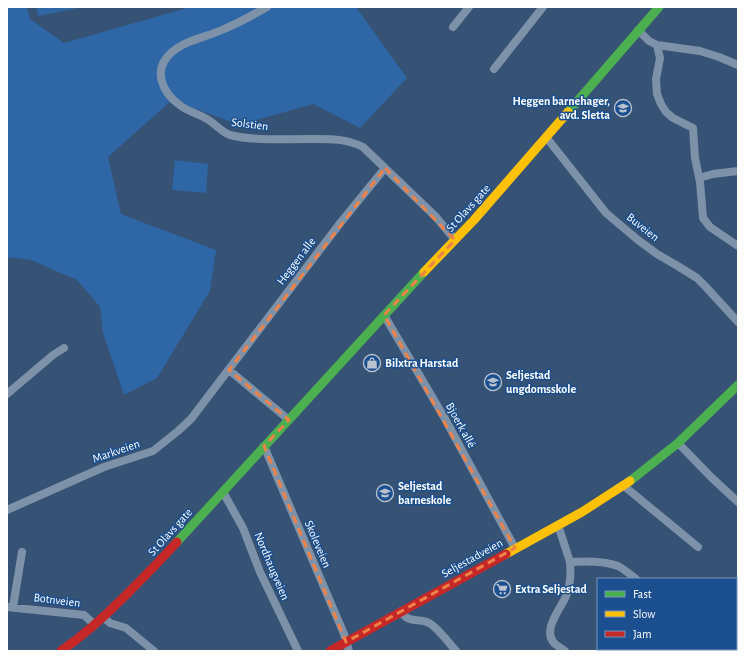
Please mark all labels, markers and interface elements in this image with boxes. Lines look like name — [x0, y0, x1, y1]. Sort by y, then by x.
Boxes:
place label: Heggen barnehager, avd. Sletta — [513, 95, 610, 121]
school or university icon: Heggen barnehager, avd. Sletta — [613, 98, 633, 118]
street label: Solstien — [231, 116, 269, 132]
street label: St Olavs gate — [444, 182, 492, 234]
street label: Buveien — [625, 211, 661, 243]
street label: Heggen alle — [274, 235, 318, 287]
shop icon: Bilxtra Harstad — [362, 353, 382, 373]
place label: Bilxtra Harstad — [385, 357, 459, 369]
place label: Seljestad ungdomsskole — [506, 369, 576, 395]
school or university icon: Seljestad ungdomsskole — [483, 372, 503, 392]
street label: Bjoerk allé — [443, 400, 478, 450]
street label: Markveien — [91, 437, 141, 465]
place label: Seljestad barneskole — [398, 480, 452, 506]
school or university icon: Seljestad barneskole — [375, 483, 395, 503]
street label: St Olavs gate — [146, 506, 194, 558]
street label: Skoleveien — [303, 519, 333, 569]
street label: Nordhaugveien — [252, 530, 292, 602]
street label: Seljestadveien — [439, 536, 505, 581]
legend — [597, 578, 737, 650]
supermarket icon: Extra Seljestad — [492, 579, 512, 599]
place label: Extra Seljestad — [515, 583, 587, 596]
text: Fast — [633, 588, 652, 600]
street label: Botnveien — [33, 591, 81, 609]
text: Slow — [633, 608, 655, 620]
text: Jam — [633, 628, 652, 640]

